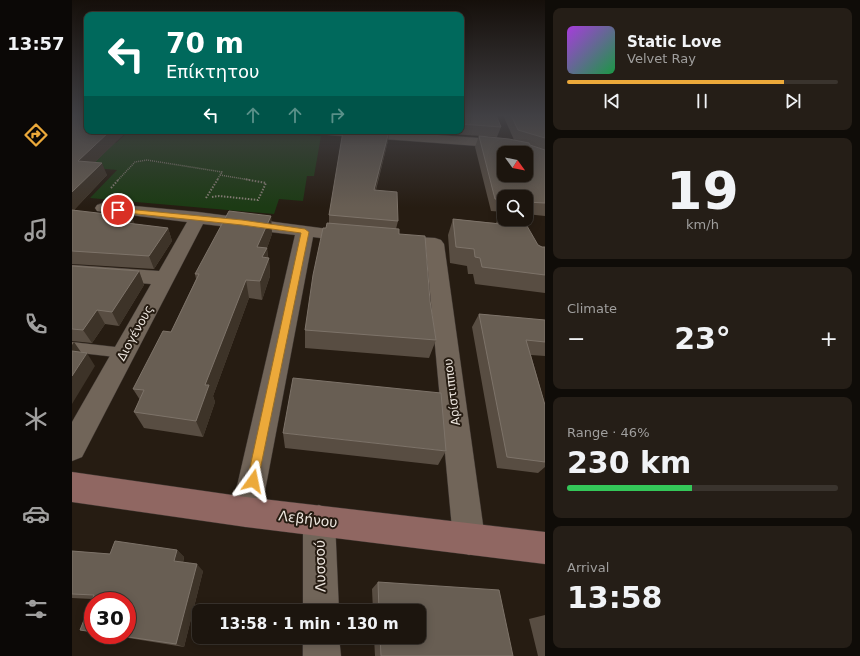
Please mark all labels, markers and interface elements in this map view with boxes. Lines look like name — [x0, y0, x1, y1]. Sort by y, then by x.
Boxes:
text: 70 m — [166, 27, 244, 60]
icon: left — [100, 28, 152, 80]
text: 13:57 — [7, 33, 65, 54]
text: Static Love — [627, 33, 721, 51]
text: Velvet Ray — [627, 51, 696, 66]
text: Επίκτητου — [166, 61, 259, 82]
icon: previous — [601, 90, 623, 112]
icon: pause — [691, 90, 713, 112]
icon: next — [782, 90, 804, 112]
icon: left — [200, 104, 222, 126]
icon: ahead — [242, 104, 264, 126]
icon: ahead — [284, 104, 306, 126]
icon: right — [326, 104, 348, 126]
icon: directions — [22, 121, 50, 149]
north arrow — [497, 146, 533, 182]
map controls — [497, 146, 533, 226]
text: 19 — [666, 161, 739, 221]
button: search — [497, 190, 533, 226]
pin — [101, 193, 135, 227]
icon: arrive — [107, 199, 129, 221]
icon: music — [22, 216, 50, 244]
text: km/h — [686, 217, 719, 232]
text: Climate — [567, 301, 617, 316]
street label: Διογένους — [114, 303, 156, 363]
icon: phone — [22, 310, 50, 338]
text: 23° — [674, 321, 731, 356]
text: − — [567, 326, 585, 351]
text: + — [820, 326, 838, 351]
street label: Αρίστιππου — [441, 358, 463, 426]
icon: climate — [22, 405, 50, 433]
text: Range · 46% — [567, 425, 650, 440]
text: 230 km — [567, 445, 691, 480]
position arrow — [232, 460, 274, 502]
icon: car — [22, 500, 50, 528]
street label: Λεβήνου — [278, 507, 338, 531]
street label: Λυσσού — [312, 540, 328, 592]
text: Arrival — [567, 560, 609, 575]
text: 13:58 — [567, 580, 663, 615]
speed limit sign: 30 — [84, 592, 136, 644]
icon: filters — [22, 595, 50, 623]
text: 13:58 · 1 min · 130 m — [219, 615, 399, 633]

